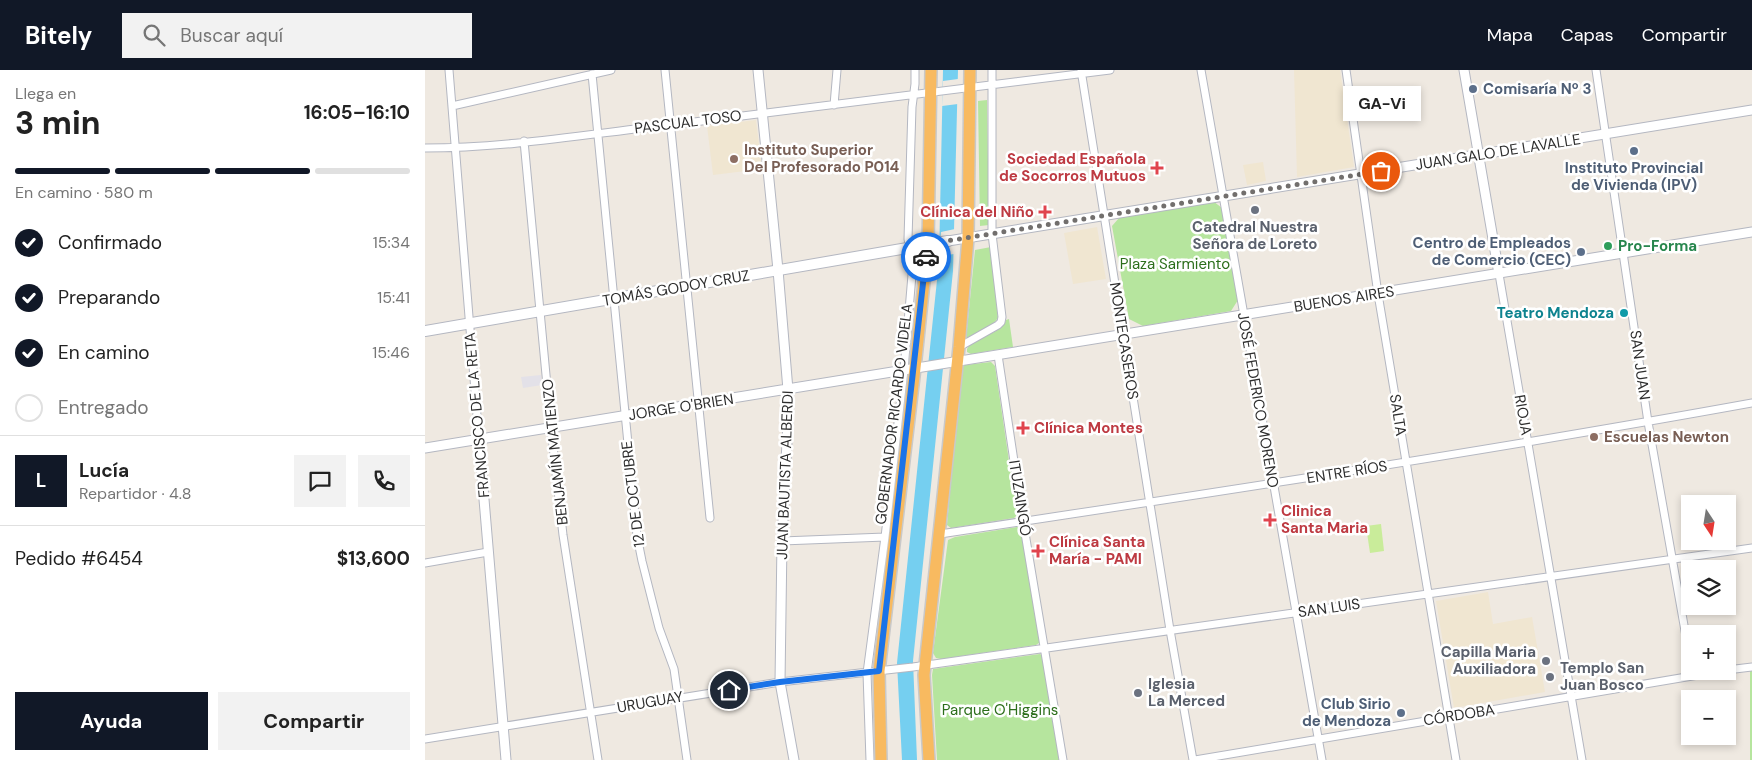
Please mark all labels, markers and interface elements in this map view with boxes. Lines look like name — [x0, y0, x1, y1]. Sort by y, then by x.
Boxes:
search box — [122, 13, 472, 58]
text: Bitely — [25, 20, 92, 51]
icon: search — [140, 21, 168, 49]
text: Buscar aquí — [180, 23, 283, 48]
text: Mapa — [1487, 23, 1533, 47]
text: Capas — [1561, 23, 1614, 47]
text: Compartir — [1642, 23, 1727, 47]
place label: Comisaría Nº 3 — [1483, 79, 1591, 99]
text: Llega en — [15, 83, 76, 104]
marker: Comisaría Nº 3 — [1467, 83, 1479, 95]
callout: GA-Vi — [1342, 86, 1420, 121]
text: GA-Vi — [1358, 93, 1406, 114]
text: 16:05–16:10 — [304, 100, 410, 125]
text: 3 min — [15, 102, 100, 144]
street label: PASCUAL TOSO — [633, 106, 743, 138]
street label: JUAN GALO DE LAVALLE — [1414, 129, 1582, 175]
place label: Instituto Superior Del Profesorado P014 — [744, 140, 900, 177]
marker: Instituto Provincial de Vivienda (IPV) — [1628, 145, 1640, 157]
place label: Sociedad Española de Socorros Mutuos — [999, 149, 1146, 186]
pin — [1360, 150, 1402, 192]
marker: Instituto Superior Del Profesorado P014 — [728, 153, 740, 165]
icon: bag — [1367, 157, 1395, 185]
place label: Instituto Provincial de Vivienda (IPV) — [1565, 158, 1703, 195]
marker: Sociedad Española de Socorros Mutuos — [1150, 161, 1164, 175]
text: En camino · 580 m — [15, 182, 153, 203]
place label: Clínica del Niño — [920, 202, 1034, 222]
marker: Catedral Nuestra Señora de Loreto — [1249, 204, 1261, 216]
marker: Clínica del Niño — [1038, 205, 1052, 219]
place label: Catedral Nuestra Señora de Loreto — [1192, 217, 1318, 254]
icon: check — [15, 229, 43, 257]
text: Confirmado — [58, 230, 162, 255]
text: 15:34 — [373, 232, 410, 253]
courier — [901, 232, 951, 282]
place label: Centro de Empleados de Comercio (CEC) — [1413, 233, 1571, 270]
place label: Pro-Forma — [1618, 236, 1697, 256]
marker: Pro-Forma — [1602, 240, 1614, 252]
icon: car — [912, 243, 940, 271]
marker: Centro de Empleados de Comercio (CEC) — [1575, 246, 1587, 258]
park label: Plaza Sarmiento — [1120, 254, 1230, 274]
street label: TOMÁS GODOY CRUZ — [601, 265, 751, 311]
street label: MONTECASEROS — [1105, 281, 1143, 401]
street label: BUENOS AIRES — [1292, 281, 1396, 317]
icon: check — [15, 284, 43, 312]
text: Preparando — [58, 285, 160, 310]
text: 15:41 — [377, 287, 410, 308]
street label: GOBERNADOR RICARDO VIDELA — [871, 302, 917, 526]
place label: Teatro Mendoza — [1497, 303, 1614, 323]
marker: Teatro Mendoza — [1618, 307, 1630, 319]
street label: JOSÉ FEDERICO MORENO — [1233, 311, 1283, 489]
street label: SAN JUAN — [1625, 329, 1655, 401]
street label: FRANCISCO DE LA RETA — [460, 332, 494, 498]
icon: check — [15, 339, 43, 367]
text: En camino — [58, 340, 150, 365]
text: 15:46 — [372, 342, 410, 363]
street label: BENJAMÍN MATIENZO — [537, 378, 573, 526]
street label: JORGE O'BRIEN — [627, 389, 735, 425]
street label: JUAN BAUTISTA ALBERDI — [772, 390, 798, 560]
street label: SALTA — [1385, 393, 1411, 437]
street label: RIOJA — [1510, 393, 1536, 437]
text: Entregado — [58, 395, 149, 420]
place label: Clínica Montes — [1034, 418, 1143, 438]
marker: Clínica Montes — [1016, 421, 1030, 435]
place label: Escuelas Newton — [1604, 427, 1729, 447]
marker: Escuelas Newton — [1588, 431, 1600, 443]
street label: 12 DE OCTUBRE — [617, 440, 649, 548]
button: chat — [294, 455, 346, 507]
button: phone — [358, 455, 410, 507]
street label: ENTRE RÍOS — [1305, 456, 1389, 488]
text: Lucía — [79, 458, 129, 483]
street label: ITUZAINGÓ — [1004, 459, 1036, 537]
text: L — [36, 468, 46, 493]
text: Repartidor · 4.8 — [79, 483, 192, 504]
north arrow — [1681, 495, 1736, 550]
map controls — [1681, 495, 1736, 745]
place label: Clinica Santa Maria — [1281, 501, 1368, 538]
marker: Clinica Santa Maria — [1263, 513, 1277, 527]
place label: Clínica Santa María - PAMI — [1049, 532, 1145, 569]
marker: Clínica Santa María - PAMI — [1031, 544, 1045, 558]
text: Pedido #6454 — [15, 546, 143, 571]
text: $13,600 — [337, 546, 410, 571]
button: layers — [1681, 560, 1736, 615]
street label: SAN LUIS — [1297, 594, 1362, 622]
button: + — [1681, 625, 1736, 680]
place label: Capilla Maria Auxiliadora — [1441, 642, 1536, 679]
marker: Capilla Maria Auxiliadora — [1540, 655, 1552, 667]
place label: Templo San Juan Bosco — [1560, 658, 1644, 695]
pin — [708, 669, 750, 711]
marker: Templo San Juan Bosco — [1544, 671, 1556, 683]
place label: Iglesia La Merced — [1148, 674, 1225, 711]
icon: home — [715, 676, 743, 704]
street label: URUGUAY — [615, 686, 685, 718]
marker: Iglesia La Merced — [1132, 687, 1144, 699]
button: − — [1681, 690, 1736, 745]
button: Ayuda — [15, 692, 208, 750]
button: Compartir — [218, 692, 410, 750]
place label: Club Sirio de Mendoza — [1302, 694, 1391, 731]
street label: CÓRDOBA — [1422, 699, 1496, 731]
park label: Parque O'Higgins — [942, 700, 1058, 720]
marker: Club Sirio de Mendoza — [1395, 707, 1407, 719]

